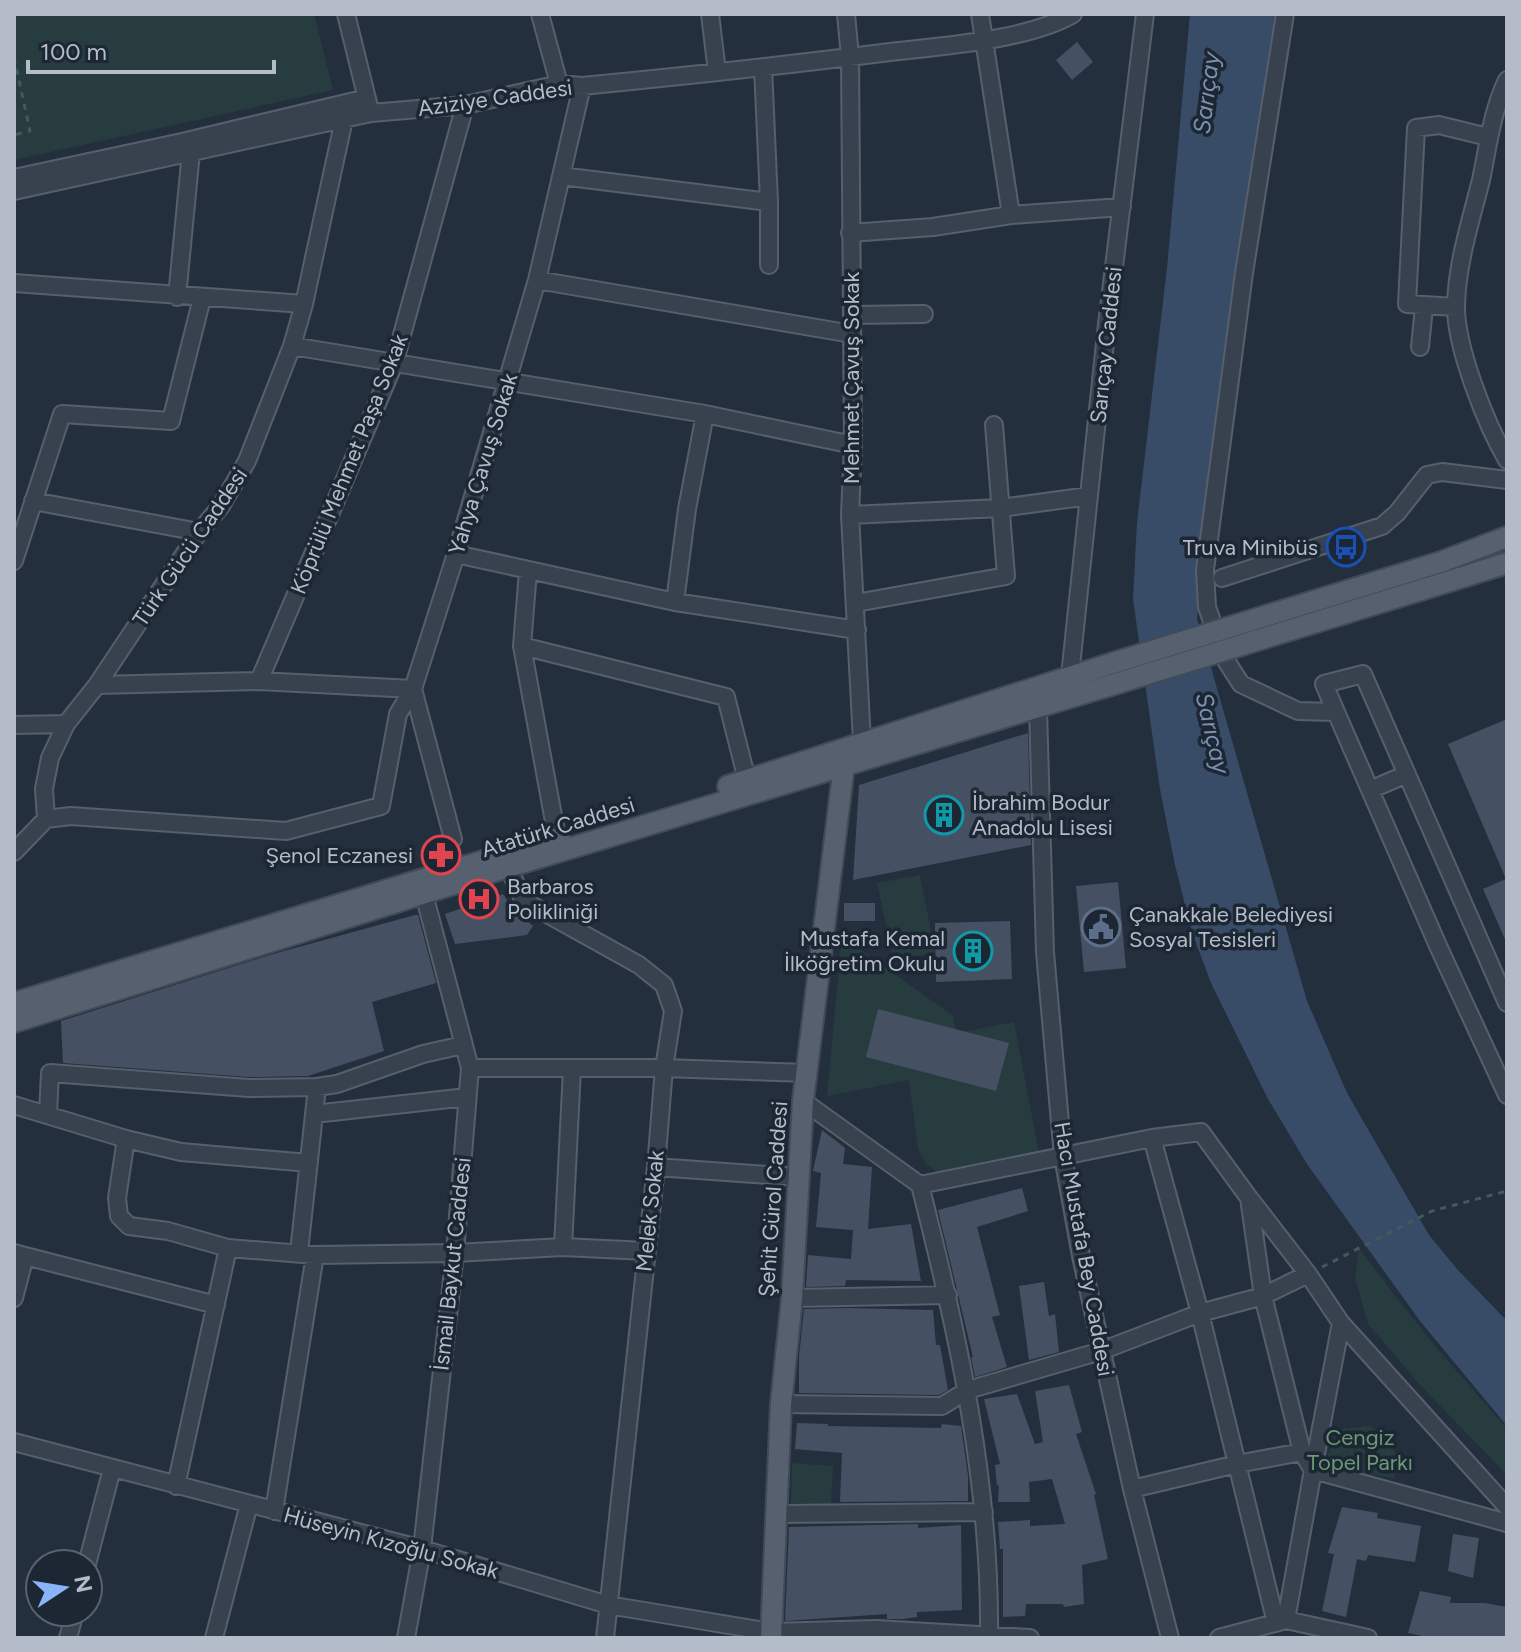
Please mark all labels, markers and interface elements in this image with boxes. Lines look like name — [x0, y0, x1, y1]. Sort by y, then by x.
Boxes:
scale bar — [28, 24, 274, 74]
text: 100 m — [40, 37, 107, 66]
water label: Sarıçay — [1187, 49, 1226, 136]
street label: Aziziye Caddesi — [416, 74, 574, 122]
street label: Sarıçay Caddesi — [1084, 265, 1128, 425]
street label: Mehmet Çavuş Sokak — [838, 271, 865, 484]
street label: Köprülü Mehmet Paşa Sokak — [284, 330, 414, 598]
street label: Yahya Çavuş Sokak — [443, 370, 524, 558]
street label: Türk Gücü Caddesi — [127, 462, 253, 632]
bus stop icon: Truva Minibüs — [1325, 526, 1367, 568]
place label: Truva Minibüs — [1183, 534, 1318, 561]
water label: Sarıçay — [1190, 690, 1237, 778]
place label: İbrahim Bodur Anadolu Lisesi — [972, 789, 1113, 841]
street label: Atatürk Caddesi — [478, 791, 638, 863]
building icon: İbrahim Bodur Anadolu Lisesi — [923, 794, 965, 836]
pharmacy icon: Şenol Eczanesi — [420, 834, 462, 876]
place label: Şenol Eczanesi — [266, 842, 413, 869]
place label: Barbaros Polikliniği — [507, 873, 598, 925]
hospital icon: Barbaros Polikliniği — [458, 878, 500, 920]
place label: Çanakkale Belediyesi Sosyal Tesisleri — [1129, 901, 1333, 953]
public building icon: Çanakkale Belediyesi Sosyal Tesisleri — [1080, 906, 1122, 948]
place label: Mustafa Kemal İlköğretim Okulu — [784, 925, 945, 977]
building icon: Mustafa Kemal İlköğretim Okulu — [952, 930, 994, 972]
street label: Şehit Gürol Caddesi — [753, 1100, 793, 1298]
street label: Hacı Mustafa Bey Caddesi — [1048, 1120, 1120, 1378]
street label: Melek Sokak — [630, 1149, 670, 1273]
street label: İsmail Baykut Caddesi — [427, 1156, 477, 1372]
park label: Cengiz Topel Parkı — [1307, 1424, 1413, 1476]
street label: Hüseyin Kızoğlu Sokak — [281, 1501, 502, 1585]
north arrow — [24, 1548, 104, 1628]
text: N — [68, 1573, 98, 1595]

